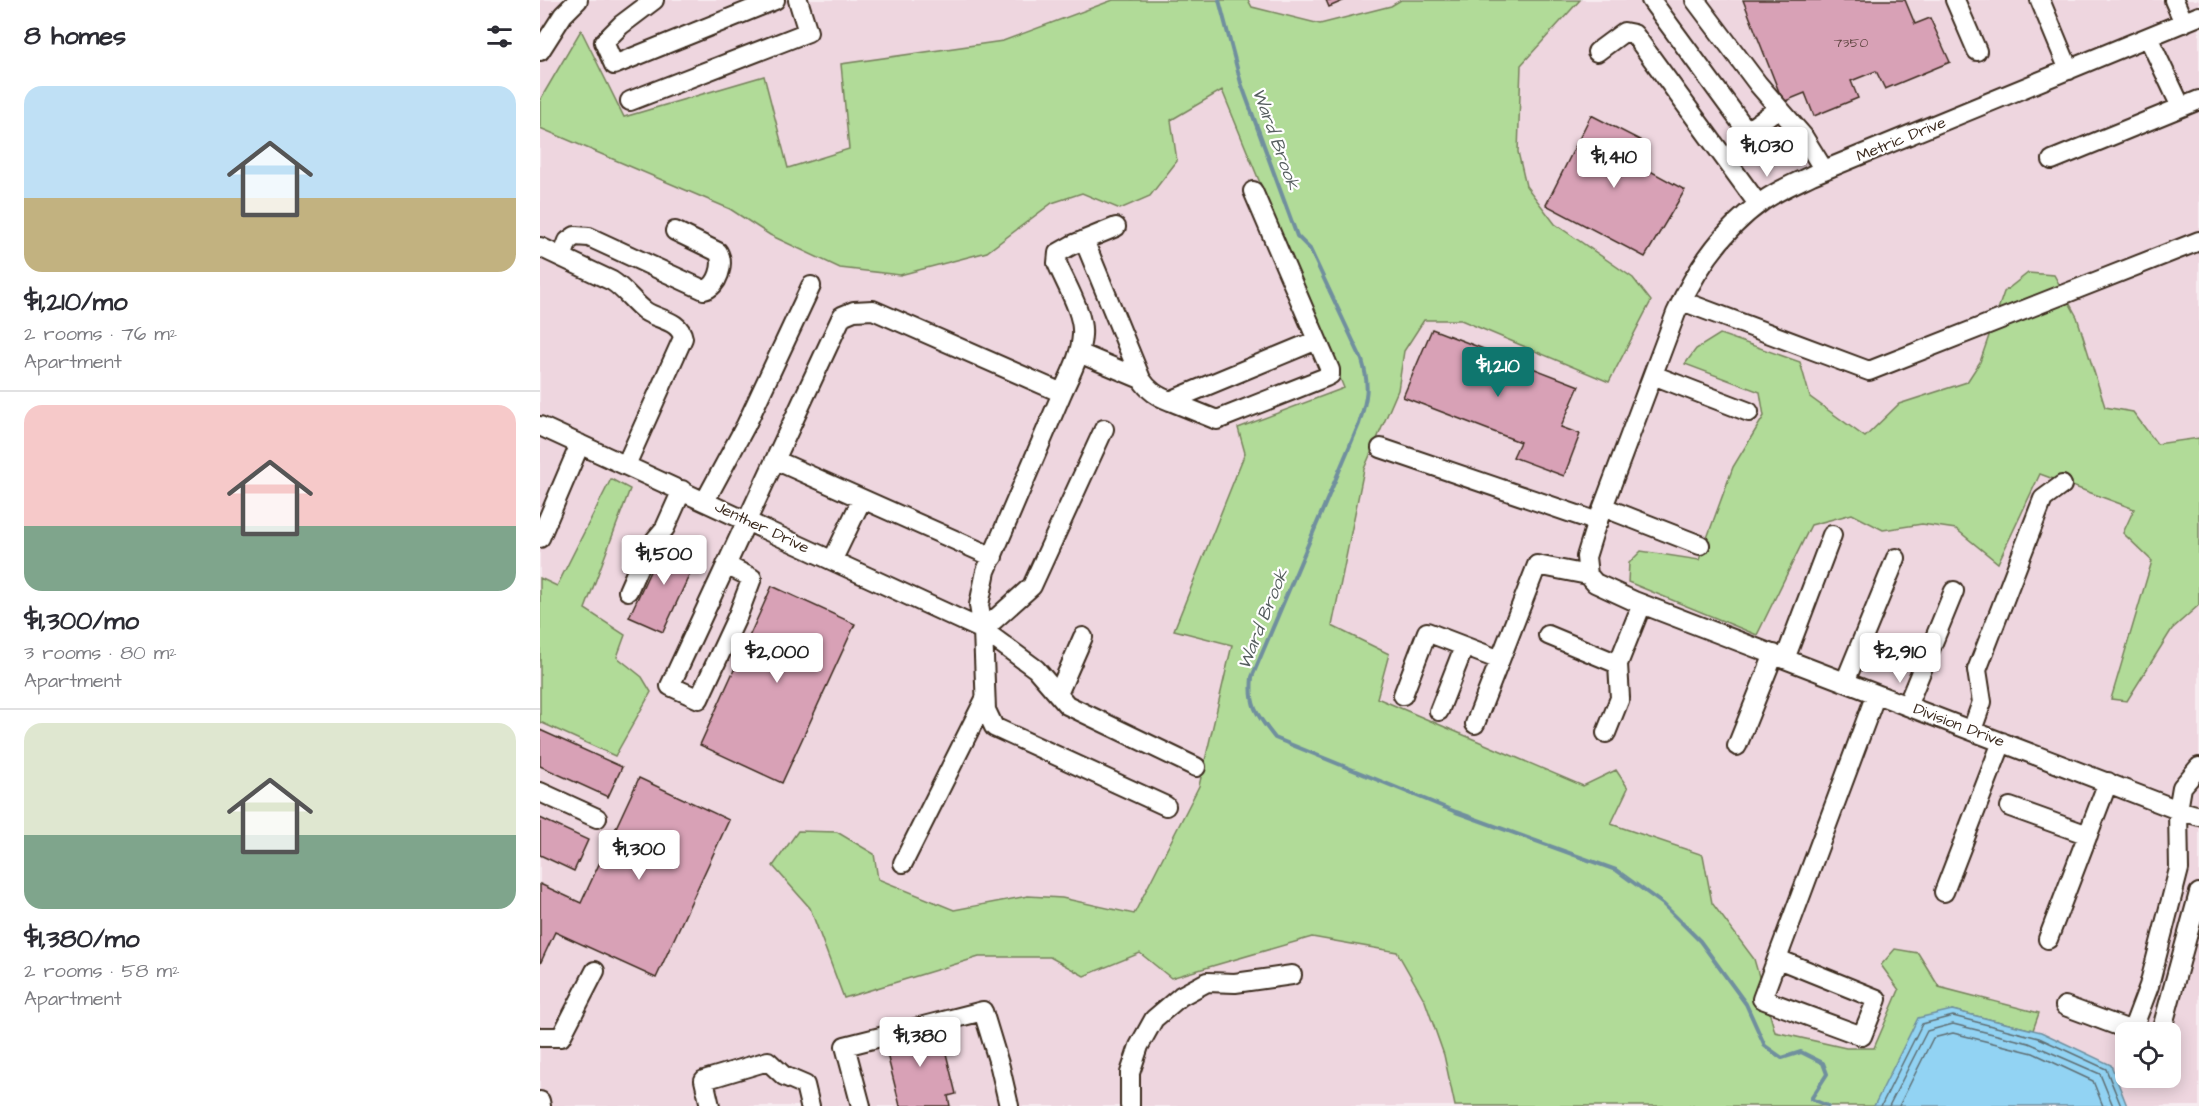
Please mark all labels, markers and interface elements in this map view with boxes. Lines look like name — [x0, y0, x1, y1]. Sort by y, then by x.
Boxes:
text: 8 homes — [24, 18, 126, 54]
icon: filters — [483, 20, 516, 53]
house number: 7350 — [1834, 33, 1868, 53]
water label: Ward Brook — [1246, 85, 1306, 194]
street label: Metric Drive — [1853, 111, 1949, 167]
icon: home — [216, 125, 324, 233]
pin: $1,030 — [1718, 127, 1816, 178]
text: $1,030 — [1741, 132, 1793, 160]
pin: $1,410 — [1565, 138, 1663, 189]
text: $1,410 — [1591, 143, 1637, 171]
text: $1,210/mo — [24, 284, 128, 320]
text: 2 rooms · 76 m² — [24, 320, 177, 348]
pin: $1,210 — [1449, 347, 1547, 398]
text: Apartment — [24, 348, 122, 376]
text: $1,210 — [1476, 352, 1520, 380]
icon: home — [216, 444, 324, 552]
street label: Jenther Drive — [711, 495, 813, 559]
pin: $1,500 — [615, 535, 713, 586]
text: $1,500 — [636, 540, 692, 568]
water label: Ward Brook — [1231, 564, 1295, 673]
text: $1,300/mo — [24, 603, 139, 639]
pin: $2,000 — [728, 633, 826, 684]
pin: $2,910 — [1851, 633, 1949, 684]
text: $2,000 — [745, 638, 809, 666]
text: $2,910 — [1874, 638, 1926, 666]
text: 3 rooms · 80 m² — [24, 639, 177, 667]
text: Apartment — [24, 667, 122, 695]
street label: Division Drive — [1910, 698, 2008, 753]
icon: home — [216, 762, 324, 870]
pin: $1,300 — [590, 830, 688, 881]
text: $1,300 — [613, 835, 665, 863]
text: $1,380/mo — [24, 921, 140, 957]
text: 2 rooms · 58 m² — [24, 957, 180, 985]
text: Apartment — [24, 985, 122, 1013]
pin: $1,380 — [871, 1017, 969, 1068]
text: $1,380 — [893, 1022, 947, 1050]
map controls — [2115, 1022, 2181, 1088]
button: locate — [2115, 1022, 2181, 1088]

